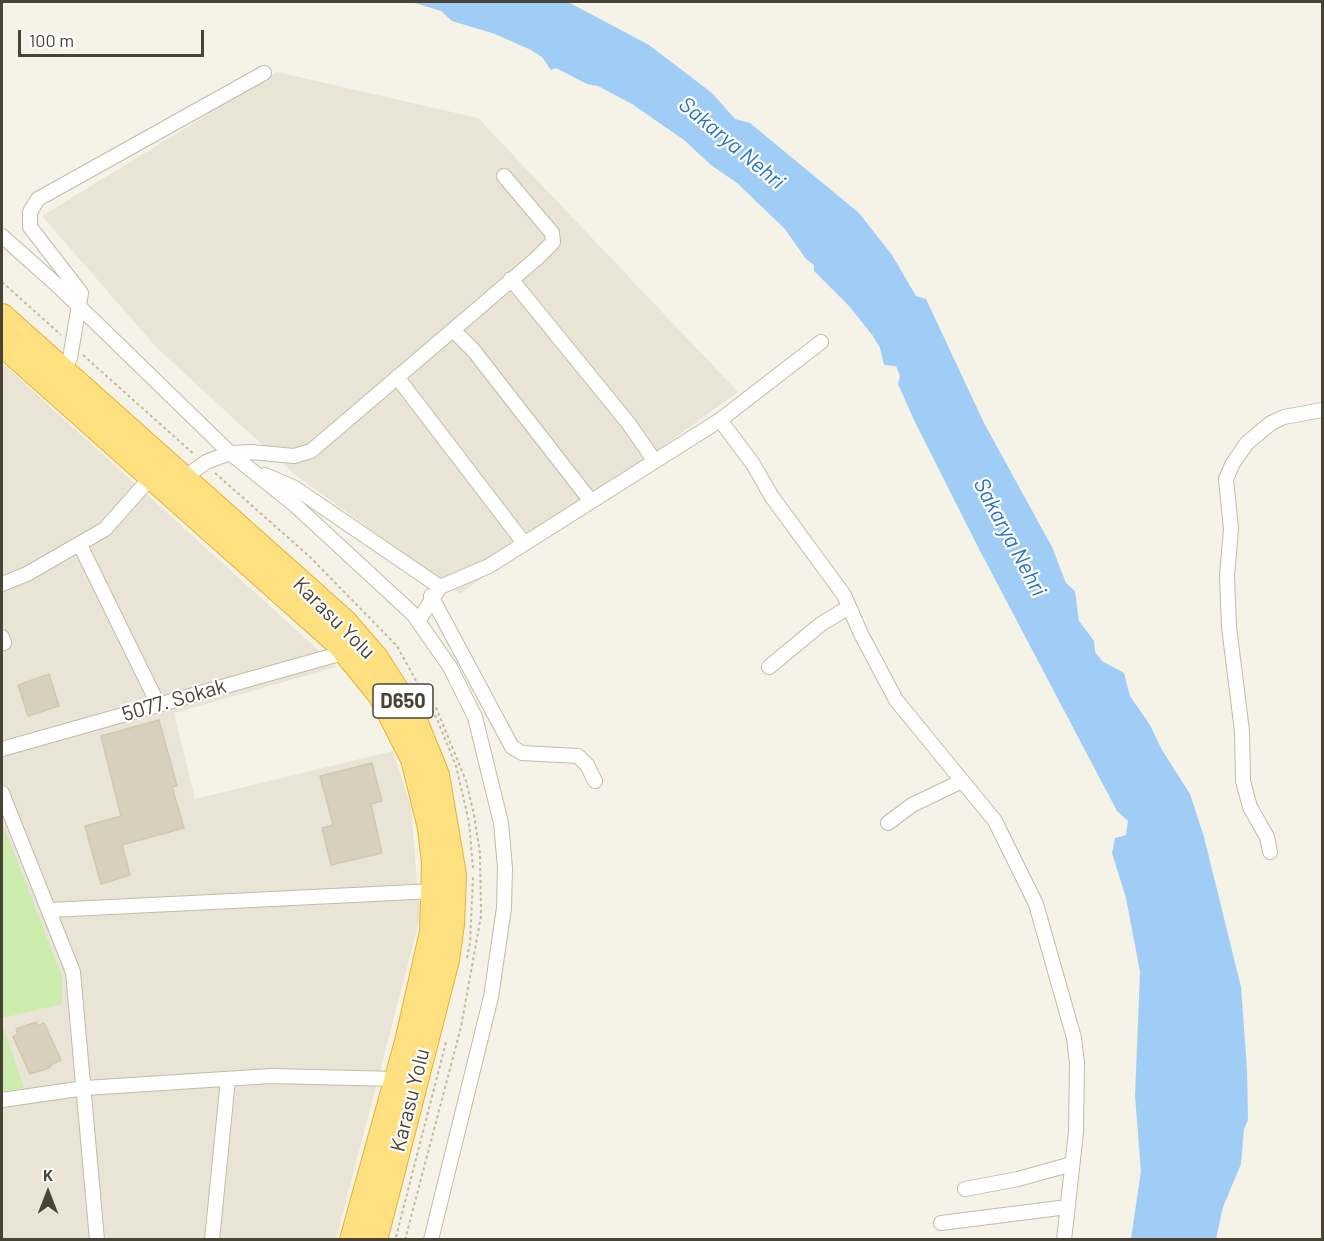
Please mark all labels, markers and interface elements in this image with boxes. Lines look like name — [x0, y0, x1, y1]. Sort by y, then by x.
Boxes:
scale bar — [21, 18, 207, 56]
text: 100 m — [29, 29, 74, 51]
water label: Sakarya Nehri — [674, 91, 790, 195]
water label: Sakarya Nehri — [968, 473, 1052, 601]
street label: Karasu Yolu — [288, 572, 380, 664]
street label: 5077. Sokak — [119, 673, 229, 727]
road number: D650 — [373, 684, 433, 718]
street label: Karasu Yolu — [385, 1046, 435, 1154]
north arrow — [18, 1163, 78, 1223]
text: K — [43, 1165, 53, 1184]

